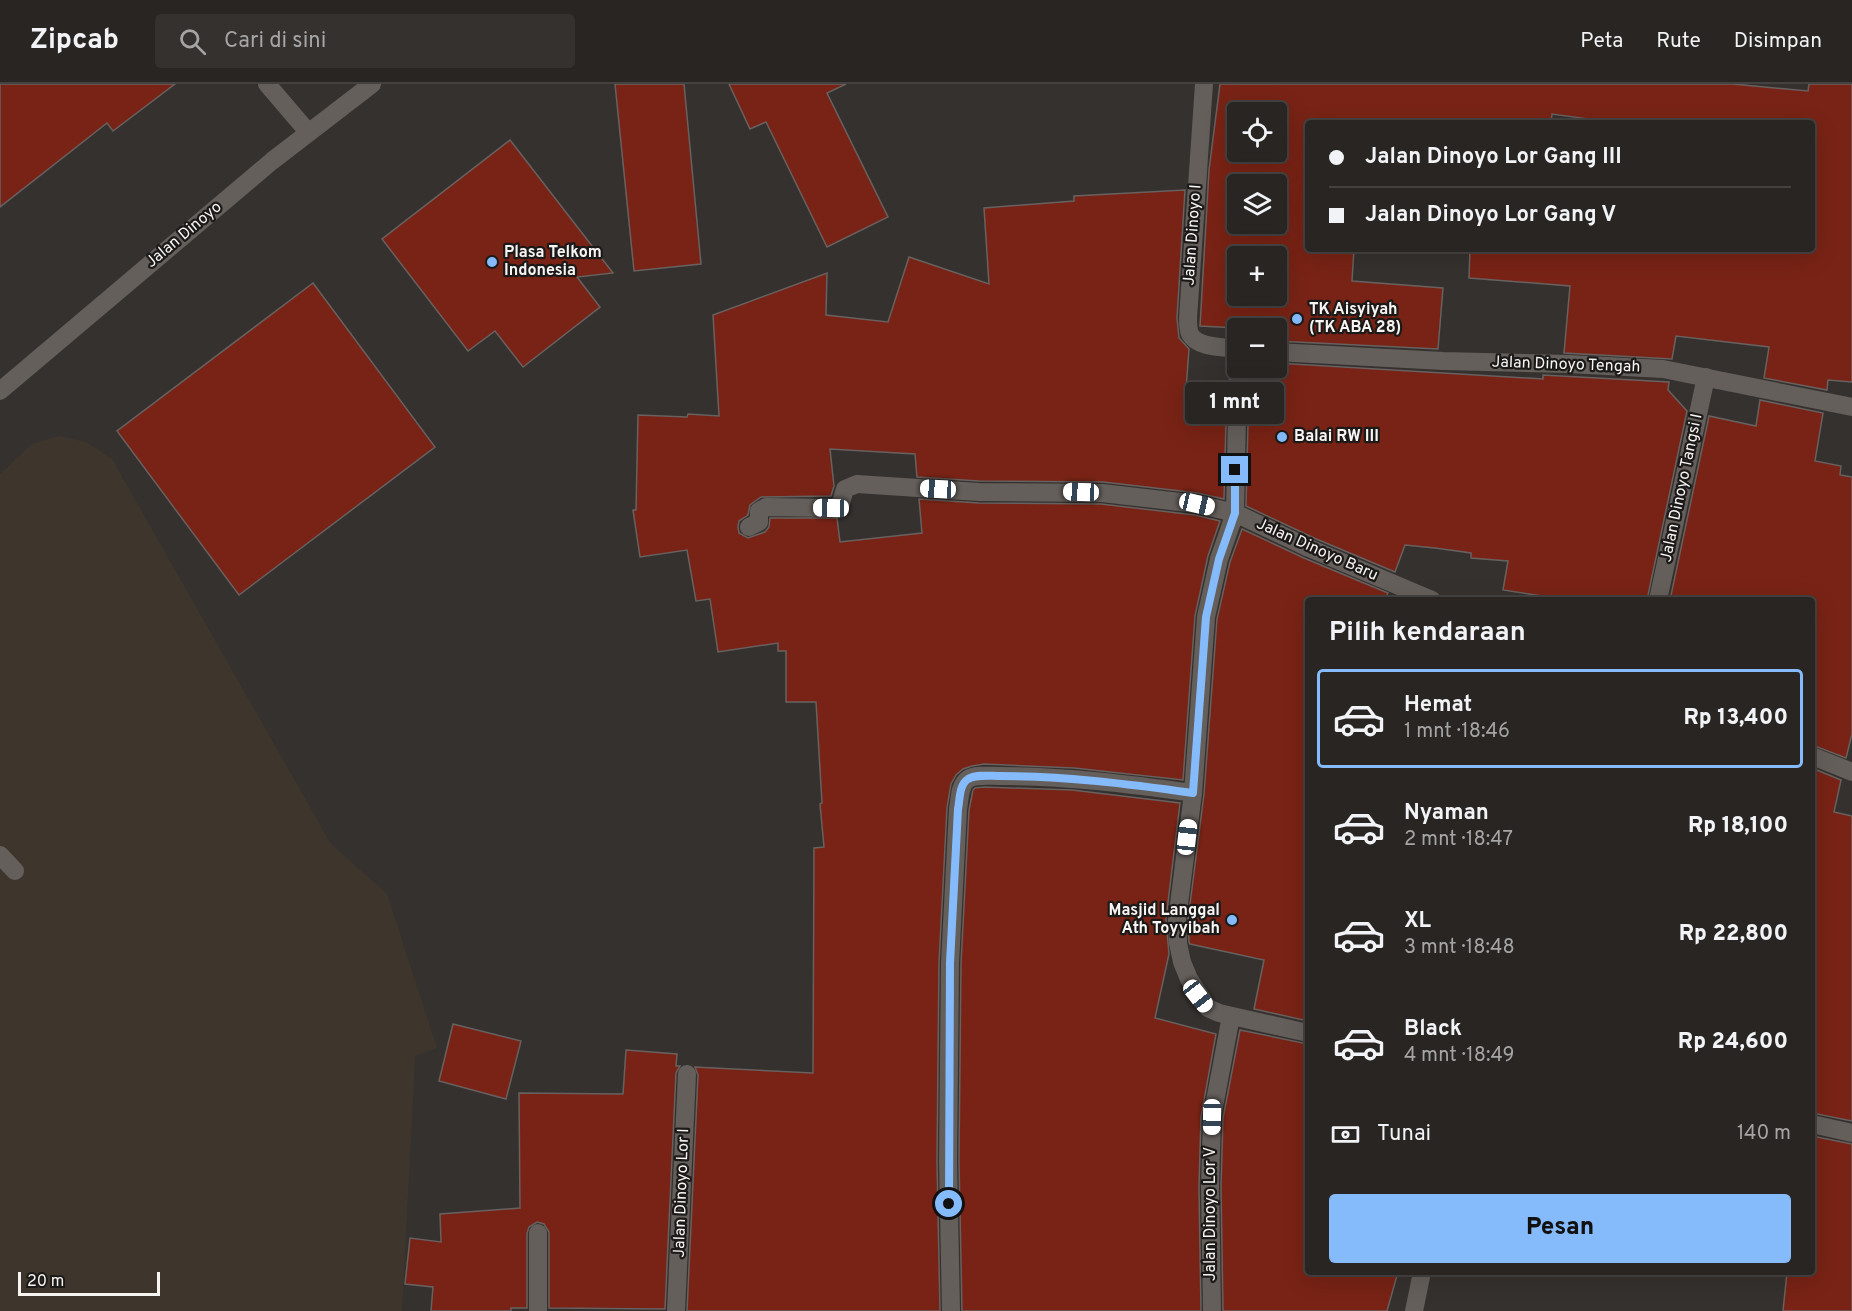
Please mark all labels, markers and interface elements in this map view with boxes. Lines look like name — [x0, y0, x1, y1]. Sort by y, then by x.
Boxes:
search box — [155, 14, 575, 68]
text: Zipcab — [30, 23, 119, 59]
icon: search — [176, 25, 209, 58]
text: Cari di sini — [224, 28, 326, 55]
text: Peta — [1580, 28, 1623, 55]
text: Rute — [1656, 28, 1701, 55]
text: Disimpan — [1734, 28, 1822, 55]
map controls — [1227, 102, 1287, 378]
button: locate — [1227, 102, 1287, 162]
text: Jalan Dinoyo Lor Gang III — [1365, 144, 1622, 171]
button: layers — [1227, 174, 1287, 234]
street label: Jalan Dinoyo I — [1179, 184, 1207, 286]
street label: Jalan Dinoyo — [142, 197, 226, 273]
text: Jalan Dinoyo Lor Gang V — [1365, 202, 1616, 229]
place label: Plasa Telkom Indonesia — [504, 243, 602, 281]
button: + — [1227, 246, 1287, 306]
marker: Plasa Telkom Indonesia — [485, 255, 499, 269]
place label: TK Aisyiyah (TK ABA 28) — [1309, 300, 1401, 338]
marker: TK Aisyiyah (TK ABA 28) — [1290, 312, 1304, 326]
button: − — [1227, 318, 1287, 378]
street label: Jalan Dinoyo Tengah — [1491, 352, 1641, 378]
callout: 1 mnt — [1186, 383, 1284, 425]
text: 1 mnt — [1209, 390, 1260, 416]
street label: Jalan Dinoyo Tangsi I — [1656, 412, 1708, 564]
place label: Balai RW III — [1294, 427, 1379, 447]
marker: Balai RW III — [1275, 430, 1289, 444]
route end — [1221, 456, 1248, 483]
car — [920, 479, 956, 499]
car — [1063, 482, 1099, 502]
car — [1177, 491, 1217, 517]
car — [813, 499, 849, 517]
street label: Jalan Dinoyo Baru — [1253, 514, 1381, 586]
text: Pilih kendaraan — [1329, 616, 1526, 650]
icon: car — [1332, 692, 1386, 746]
text: Hemat — [1404, 692, 1472, 719]
text: Rp 13,400 — [1683, 705, 1788, 732]
text: 1 mnt · 18:46 — [1404, 719, 1510, 745]
icon: car — [1332, 800, 1386, 854]
text: Nyaman — [1404, 800, 1489, 827]
text: Rp 18,100 — [1688, 813, 1788, 840]
car — [1176, 818, 1198, 856]
text: 2 mnt · 18:47 — [1404, 827, 1513, 853]
place label: Masjid Langgal Ath Toyyibah — [1108, 901, 1220, 939]
icon: car — [1332, 908, 1386, 962]
text: XL — [1404, 908, 1431, 935]
marker: Masjid Langgal Ath Toyyibah — [1225, 913, 1239, 927]
text: Rp 22,800 — [1679, 921, 1788, 948]
text: 3 mnt · 18:48 — [1404, 935, 1515, 961]
car — [1180, 976, 1216, 1016]
icon: car — [1332, 1016, 1386, 1070]
text: Black — [1404, 1016, 1462, 1043]
text: Rp 24,600 — [1678, 1029, 1788, 1056]
text: 4 mnt · 18:49 — [1404, 1043, 1514, 1069]
car — [1203, 1099, 1221, 1135]
icon: cash — [1329, 1118, 1362, 1151]
text: Tunai — [1377, 1121, 1431, 1148]
text: 140 m — [1737, 1121, 1791, 1147]
street label: Jalan Dinoyo Lor I — [670, 1128, 694, 1258]
street label: Jalan Dinoyo Lor V — [1201, 1147, 1221, 1281]
route start — [935, 1190, 962, 1217]
button: Pesan — [1329, 1194, 1791, 1263]
scale bar — [18, 1269, 160, 1296]
text: 20 m — [27, 1272, 64, 1292]

